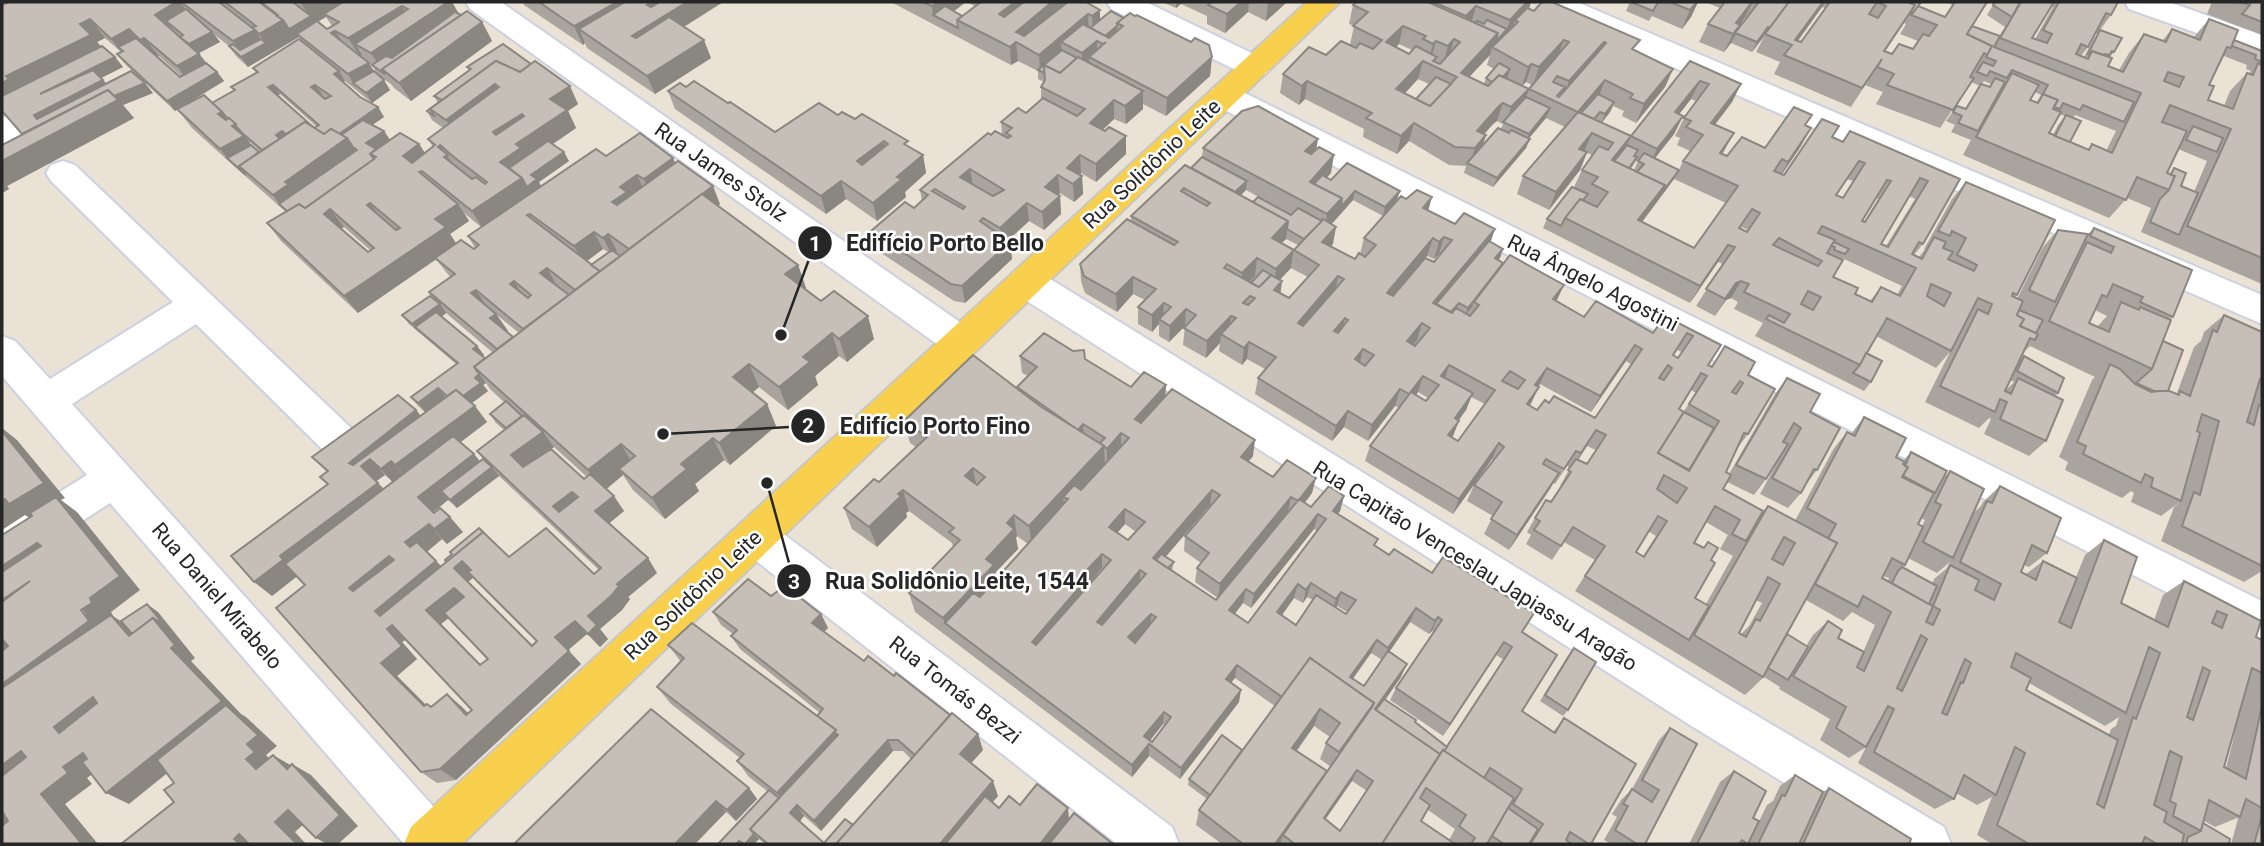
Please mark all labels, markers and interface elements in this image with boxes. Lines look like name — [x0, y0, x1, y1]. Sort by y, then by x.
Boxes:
street label: Rua Solidônio Leite — [1078, 94, 1226, 234]
street label: Rua James Stolz — [650, 117, 792, 227]
callout: Edifício Porto Bello — [797, 221, 1058, 265]
street label: Rua Ângelo Agostini — [1504, 229, 1682, 337]
text: Edifício Porto Bello — [846, 230, 1044, 257]
text: 1 — [809, 232, 821, 256]
callout: Edifício Porto Fino — [791, 404, 1044, 448]
text: Edifício Porto Fino — [840, 413, 1030, 440]
text: 2 — [802, 414, 814, 438]
street label: Rua Capitão Venceslau Japiassu Aragão — [1309, 456, 1641, 676]
street label: Rua Daniel Mirabelo — [147, 518, 287, 674]
street label: Rua Solidônio Leite — [619, 525, 767, 665]
callout: Rua Solidônio Leite, 1544 — [776, 559, 1103, 603]
text: Rua Solidônio Leite, 1544 — [825, 568, 1089, 595]
text: 3 — [788, 570, 800, 594]
street label: Rua Tomás Bezzi — [884, 631, 1026, 749]

